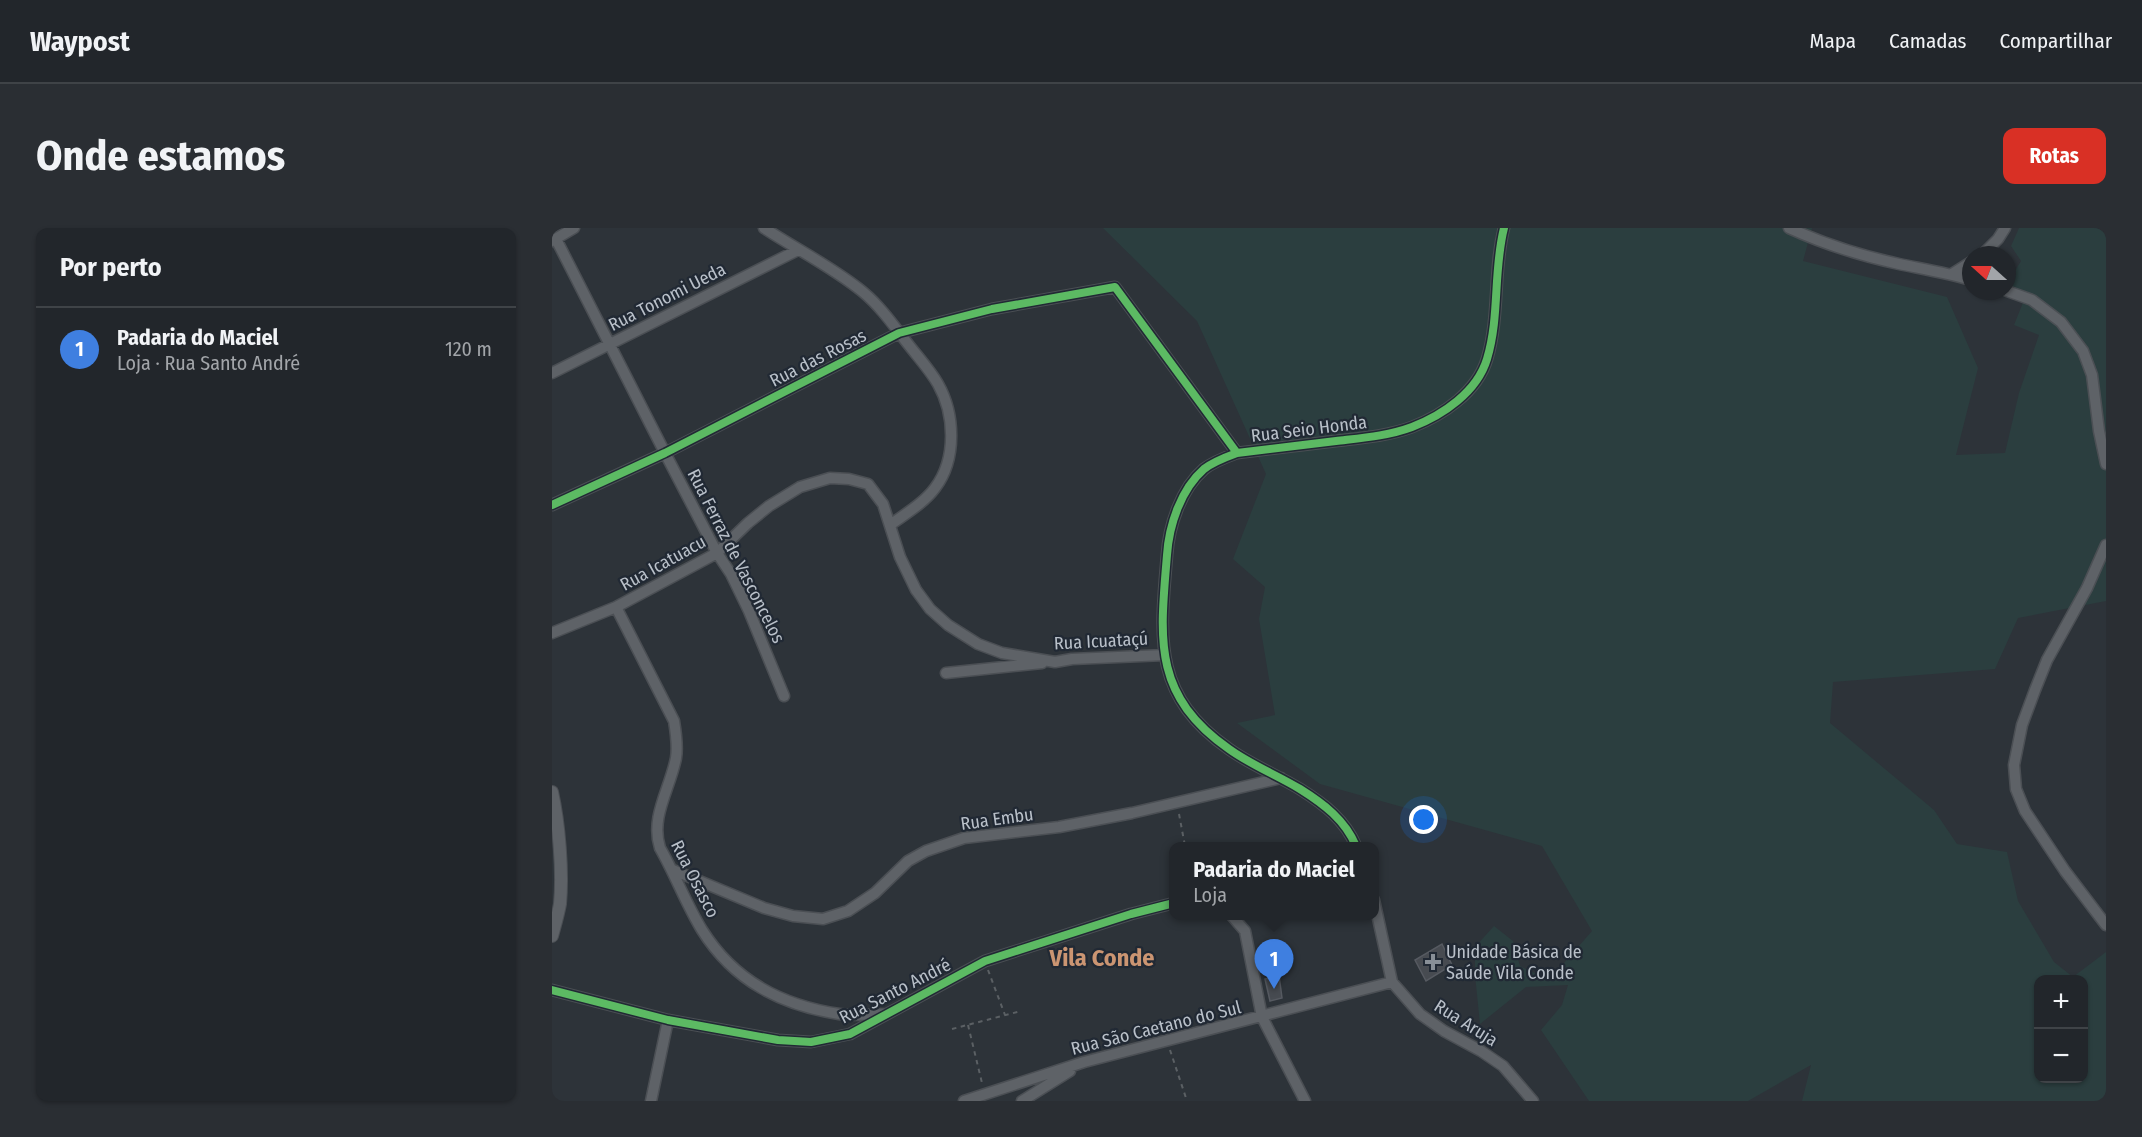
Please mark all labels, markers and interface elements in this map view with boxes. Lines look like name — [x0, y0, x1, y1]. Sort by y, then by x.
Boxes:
text: Waypost — [30, 25, 130, 58]
text: Mapa — [1810, 28, 1856, 54]
text: Camadas — [1889, 28, 1967, 54]
text: Compartilhar — [2000, 28, 2112, 54]
button: Rotas — [2003, 128, 2106, 184]
text: Onde estamos — [36, 131, 285, 181]
north arrow — [1962, 246, 2016, 300]
text: Por perto — [60, 252, 162, 283]
street label: Rua Tonomi Ueda — [605, 258, 729, 336]
text: Padaria do Maciel — [117, 324, 279, 351]
street label: Rua das Rosas — [766, 324, 870, 392]
text: 1 — [75, 337, 84, 361]
text: 120 m — [445, 337, 492, 361]
text: Loja · Rua Santo André — [117, 351, 300, 375]
street label: Rua Seio Honda — [1250, 411, 1368, 447]
street label: Rua Ferraz de Vasconcelos — [682, 465, 790, 647]
street label: Rua Icatuacu — [616, 530, 710, 596]
street label: Rua Icuataçú — [1053, 628, 1149, 654]
street label: Rua Embu — [959, 803, 1035, 835]
your location — [1409, 805, 1438, 834]
street label: Rua Osasco — [666, 836, 724, 922]
popup — [1169, 842, 1379, 920]
text: Padaria do Maciel — [1193, 856, 1355, 883]
text: Loja — [1193, 883, 1227, 907]
pin: 1 — [1254, 940, 1294, 989]
place label: Unidade Básica de Saúde Vila Conde — [1446, 941, 1582, 984]
district label: Vila Conde — [1049, 944, 1154, 972]
street label: Rua Santo André — [836, 953, 954, 1029]
marker: Unidade Básica de Saúde Vila Conde — [1424, 953, 1442, 971]
map controls — [2034, 975, 2088, 1083]
button: + — [2034, 975, 2088, 1029]
street label: Rua Aruja — [1430, 995, 1502, 1051]
street label: Rua São Caetano do Sul — [1069, 996, 1244, 1060]
button: − — [2034, 1029, 2088, 1083]

